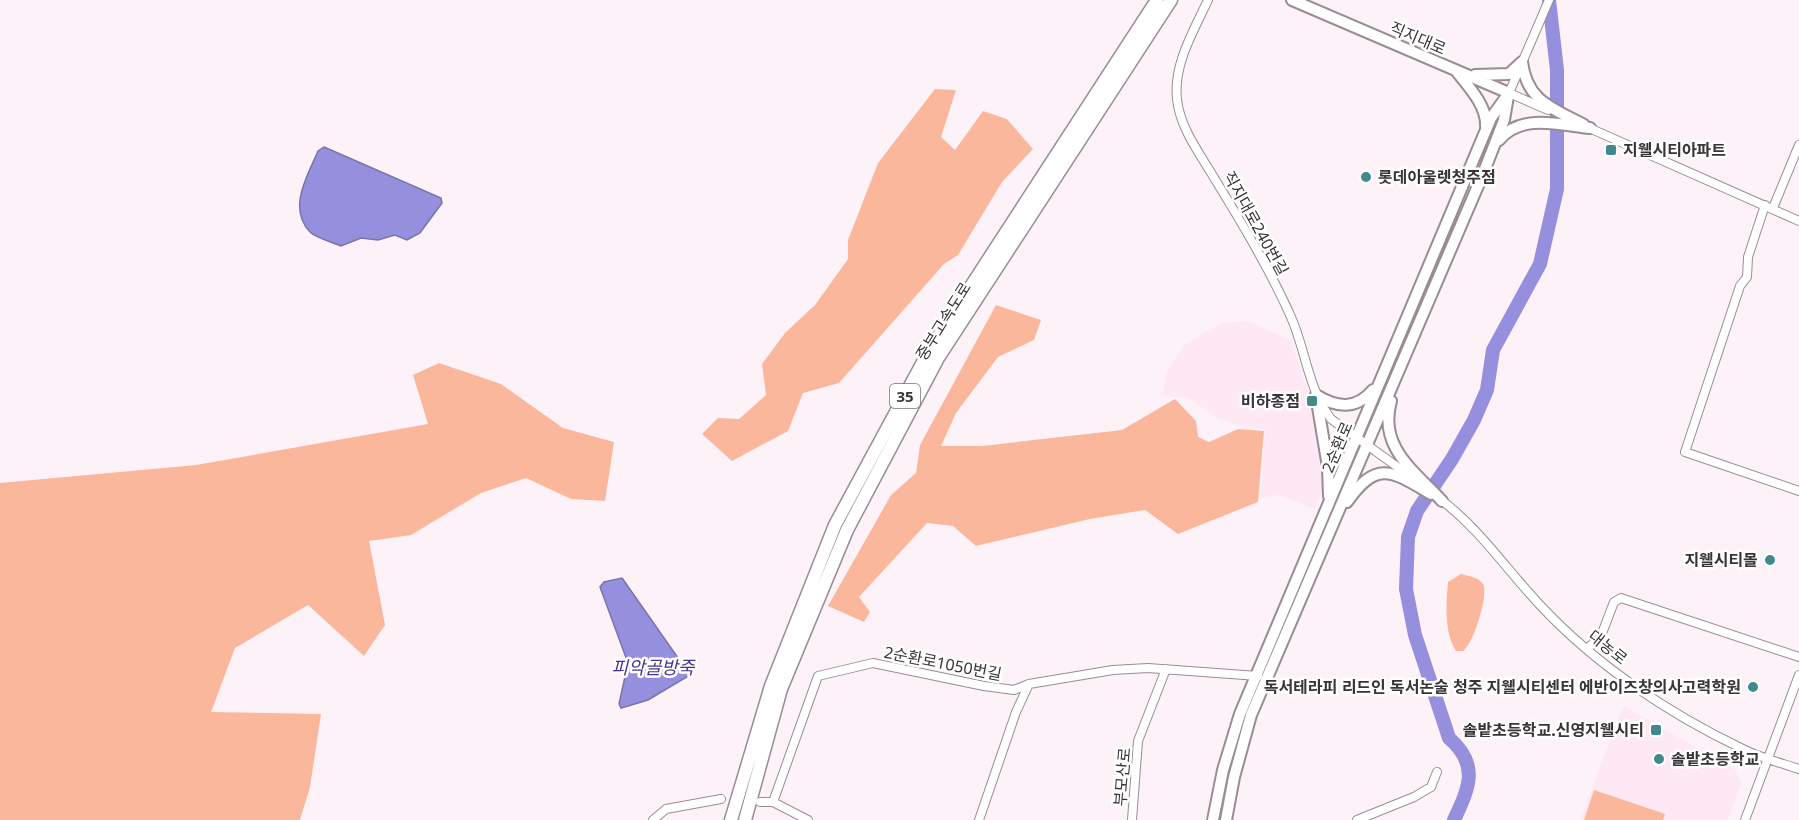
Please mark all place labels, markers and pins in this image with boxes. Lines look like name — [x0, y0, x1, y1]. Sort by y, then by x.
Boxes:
place label: 지웰시티아파트 — [1623, 139, 1726, 161]
marker: 지웰시티아파트 — [1604, 143, 1618, 157]
place label: 롯데아울렛청주점 — [1378, 166, 1496, 188]
marker: 롯데아울렛청주점 — [1359, 170, 1373, 184]
place label: 비하종점 — [1241, 390, 1300, 412]
marker: 비하종점 — [1305, 394, 1319, 408]
place label: 지웰시티몰 — [1684, 549, 1758, 571]
marker: 지웰시티몰 — [1763, 553, 1777, 567]
place label: 독서테라피 리드인 독서논술 청주 지웰시티센터 에반이즈창의사고력학원 — [1264, 676, 1741, 698]
marker: 독서테라피 리드인 독서논술 청주 지웰시티센터 에반이즈창의사고력학원 — [1746, 680, 1760, 694]
place label: 솔밭초등학교.신영지웰시티 — [1463, 719, 1644, 741]
marker: 솔밭초등학교.신영지웰시티 — [1649, 723, 1663, 737]
place label: 솔밭초등학교 — [1671, 748, 1760, 770]
marker: 솔밭초등학교 — [1652, 752, 1666, 766]

